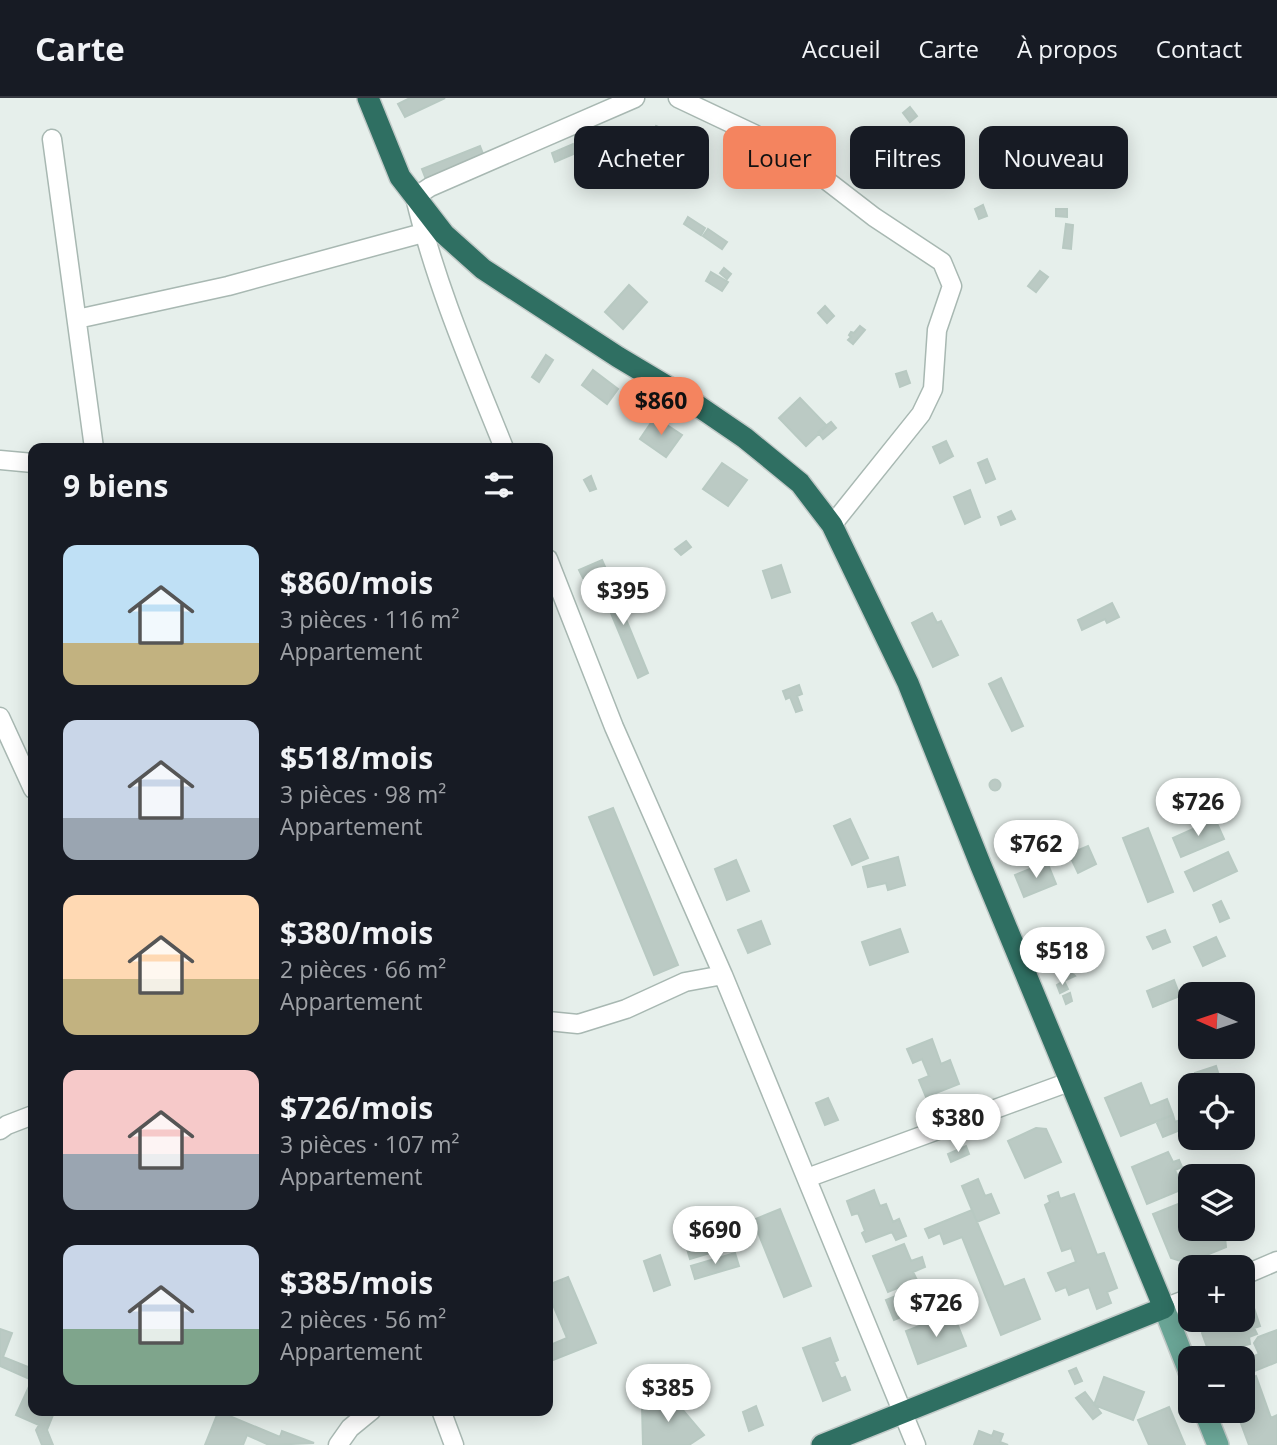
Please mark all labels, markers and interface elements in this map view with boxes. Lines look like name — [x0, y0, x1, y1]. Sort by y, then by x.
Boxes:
text: Carte — [35, 26, 125, 71]
text: Accueil — [802, 32, 881, 65]
text: Carte — [919, 32, 979, 65]
text: À propos — [1017, 32, 1118, 65]
text: Contact — [1156, 32, 1242, 65]
chip: Acheter — [574, 126, 709, 189]
chip: Louer — [723, 126, 836, 189]
chip: Filtres — [850, 126, 965, 189]
chip: Nouveau — [979, 126, 1128, 189]
pin: $860 — [620, 378, 702, 437]
text: $860 — [635, 384, 687, 416]
text: 9 biens — [63, 465, 168, 506]
icon: filters — [480, 466, 518, 504]
text: $860/mois — [280, 562, 433, 603]
pin: $395 — [582, 568, 664, 627]
icon: home — [119, 573, 203, 657]
text: $395 — [597, 574, 649, 606]
text: 3 pièces · 116 m² — [280, 603, 460, 635]
text: Appartement — [280, 635, 423, 667]
text: $518/mois — [280, 737, 433, 778]
icon: home — [119, 748, 203, 832]
text: 3 pièces · 98 m² — [280, 778, 446, 810]
pin: $726 — [1157, 778, 1239, 838]
text: $726 — [1172, 785, 1224, 817]
text: Appartement — [280, 810, 423, 842]
pin: $762 — [995, 820, 1077, 880]
text: $762 — [1010, 827, 1062, 859]
text: $380/mois — [280, 912, 433, 953]
icon: home — [119, 923, 203, 1007]
pin: $518 — [1021, 928, 1103, 987]
text: $518 — [1036, 934, 1088, 966]
text: 2 pièces · 66 m² — [280, 953, 446, 985]
north arrow — [1178, 982, 1255, 1059]
map controls — [1178, 982, 1255, 1423]
text: Appartement — [280, 985, 423, 1017]
button: locate — [1178, 1073, 1255, 1150]
text: $726/mois — [280, 1087, 433, 1128]
pin: $380 — [917, 1094, 999, 1154]
icon: home — [119, 1098, 203, 1182]
text: $380 — [932, 1101, 984, 1133]
text: 3 pièces · 107 m² — [280, 1128, 460, 1160]
text: Appartement — [280, 1160, 423, 1192]
button: layers — [1178, 1164, 1255, 1241]
pin: $690 — [674, 1206, 756, 1266]
text: $690 — [689, 1213, 741, 1245]
button: + — [1178, 1255, 1255, 1332]
text: $385/mois — [280, 1262, 433, 1303]
icon: home — [119, 1273, 203, 1357]
pin: $726 — [895, 1280, 977, 1339]
text: $726 — [910, 1286, 962, 1318]
text: 2 pièces · 56 m² — [280, 1303, 446, 1335]
text: Appartement — [280, 1335, 423, 1367]
button: − — [1178, 1346, 1255, 1423]
pin: $385 — [627, 1364, 709, 1424]
text: $385 — [642, 1371, 694, 1403]

